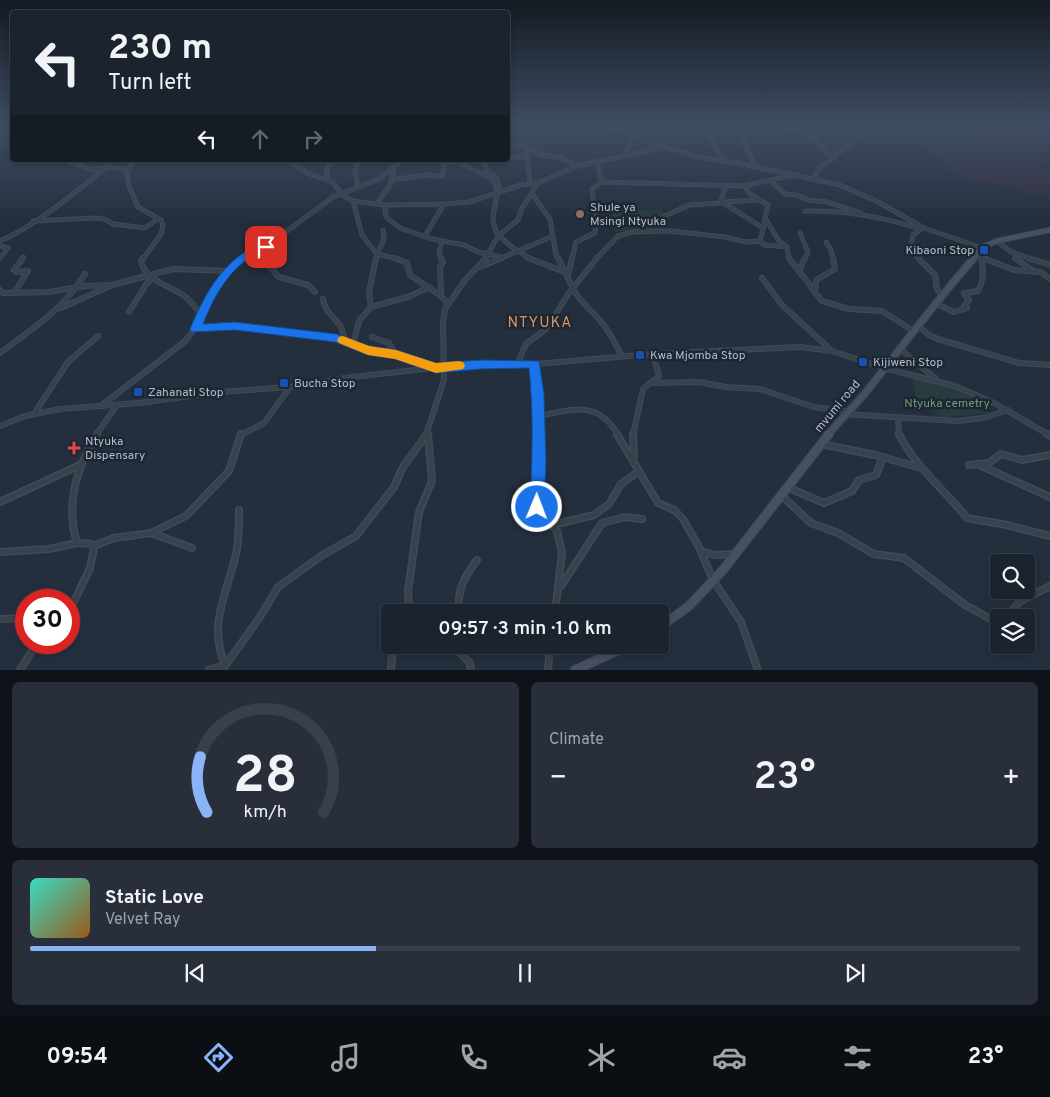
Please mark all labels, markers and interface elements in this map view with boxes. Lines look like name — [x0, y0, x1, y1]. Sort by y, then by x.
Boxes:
text: 230 m — [108, 27, 212, 71]
icon: left — [25, 30, 90, 95]
text: Turn left — [108, 70, 191, 97]
icon: left — [193, 125, 221, 153]
icon: ahead — [246, 125, 274, 153]
icon: right — [299, 125, 327, 153]
place label: Shule ya Msingi Ntyuka — [590, 200, 666, 230]
marker: Shule ya Msingi Ntyuka — [574, 208, 586, 220]
pin — [245, 226, 287, 268]
icon: arrive — [252, 233, 280, 261]
place label: Kibaoni Stop — [905, 243, 974, 259]
marker: Kibaoni Stop — [978, 244, 990, 256]
district label: NTYUKA — [507, 314, 573, 333]
place label: Kwa Mjomba Stop — [650, 348, 746, 364]
marker: Kwa Mjomba Stop — [634, 349, 646, 361]
place label: Kijiweni Stop — [873, 355, 943, 371]
marker: Kijiweni Stop — [857, 356, 869, 368]
place label: Bucha Stop — [294, 376, 356, 392]
marker: Bucha Stop — [278, 377, 290, 389]
street label: mvumi road — [811, 377, 864, 436]
place label: Zahanati Stop — [148, 385, 224, 401]
marker: Zahanati Stop — [132, 386, 144, 398]
park label: Ntyuka cemetry — [904, 396, 990, 412]
place label: Ntyuka Dispensary — [85, 434, 145, 464]
marker: Ntyuka Dispensary — [67, 441, 81, 455]
position arrow — [510, 480, 562, 532]
map controls — [990, 554, 1035, 654]
button: search — [990, 554, 1035, 599]
speed limit sign: 30 — [15, 589, 80, 654]
button: layers — [990, 609, 1035, 654]
text: 09:57 · 3 min · 1.0 km — [438, 617, 612, 641]
text: Climate — [549, 730, 604, 750]
text: 28 — [233, 745, 298, 811]
text: 23° — [754, 754, 815, 803]
text: − — [549, 761, 567, 797]
text: + — [1002, 761, 1020, 797]
text: km/h — [244, 801, 287, 824]
text: Static Love — [105, 886, 204, 910]
text: Velvet Ray — [105, 910, 180, 930]
icon: previous — [181, 959, 209, 987]
icon: pause — [511, 959, 539, 987]
icon: next — [841, 959, 869, 987]
icon: directions — [201, 1040, 236, 1075]
icon: music — [328, 1040, 363, 1075]
icon: phone — [456, 1040, 491, 1075]
icon: climate — [584, 1040, 619, 1075]
icon: car — [712, 1040, 747, 1075]
icon: filters — [840, 1040, 875, 1075]
text: 09:54 — [46, 1044, 108, 1071]
text: 23° — [968, 1044, 1003, 1071]

